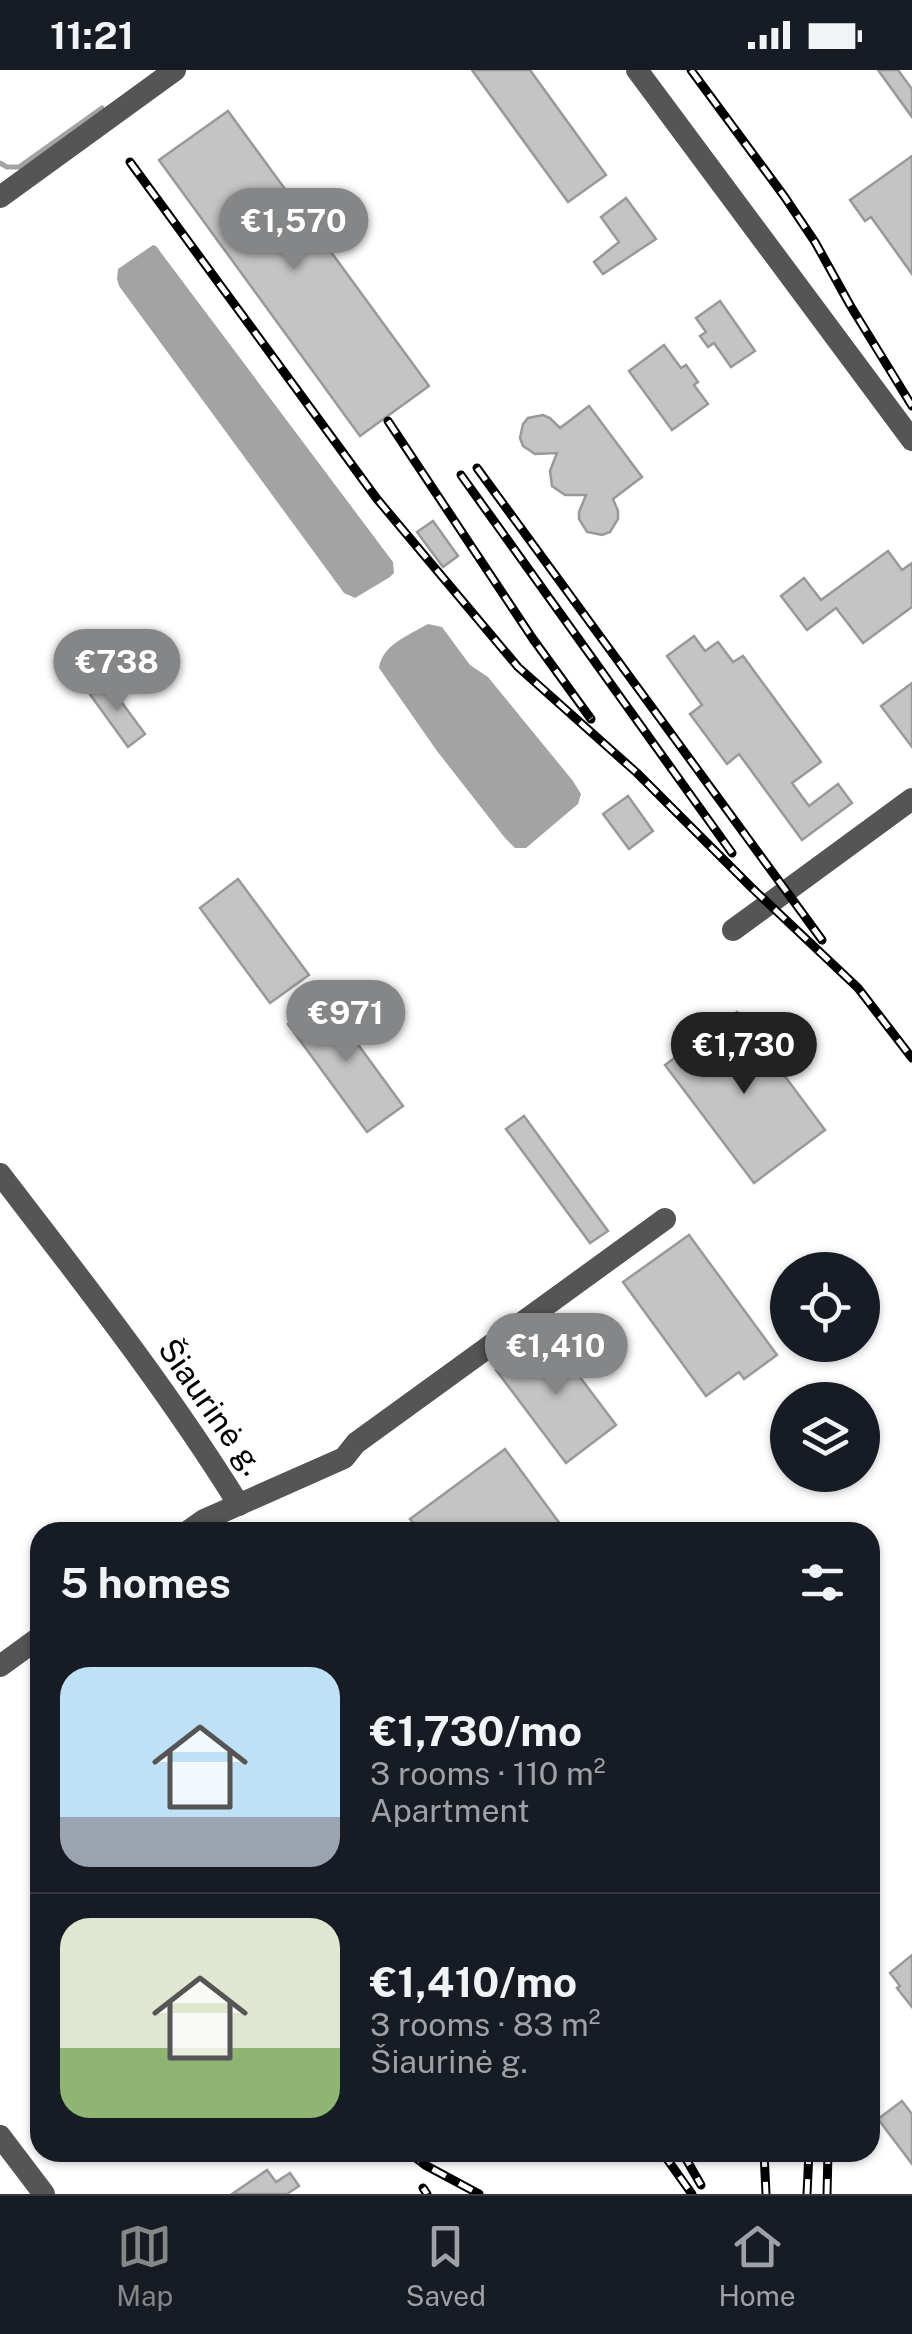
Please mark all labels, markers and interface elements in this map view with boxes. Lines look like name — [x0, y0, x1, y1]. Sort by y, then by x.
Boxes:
text: 11:21 — [50, 13, 134, 58]
pin: €1,570 — [213, 188, 375, 273]
text: €1,570 — [241, 202, 347, 239]
pin: €738 — [58, 629, 176, 714]
text: €738 — [75, 643, 159, 680]
pin: €971 — [287, 980, 405, 1065]
text: €971 — [308, 994, 384, 1031]
pin: €1,730 — [663, 1012, 825, 1097]
text: €1,730 — [693, 1026, 795, 1063]
map controls — [770, 1252, 880, 1492]
button: locate — [770, 1252, 880, 1362]
pin: €1,410 — [475, 1313, 637, 1398]
text: €1,410 — [507, 1327, 605, 1364]
street label: Šiaurinė g. — [151, 1331, 272, 1482]
button: layers — [770, 1382, 880, 1492]
icon: filters — [795, 1555, 850, 1610]
text: 5 homes — [60, 1558, 231, 1607]
text: €1,730/mo — [370, 1706, 582, 1755]
icon: home — [140, 1707, 260, 1827]
text: 3 rooms · 110 m² — [370, 1755, 606, 1792]
text: Apartment — [370, 1792, 530, 1829]
text: €1,410/mo — [370, 1957, 577, 2006]
icon: home — [140, 1958, 260, 2078]
text: 3 rooms · 83 m² — [370, 2006, 601, 2043]
text: Šiaurinė g. — [370, 2043, 528, 2080]
tab: Map — [116, 2219, 173, 2312]
tab: Saved — [406, 2219, 486, 2312]
tab: Home — [718, 2219, 796, 2312]

